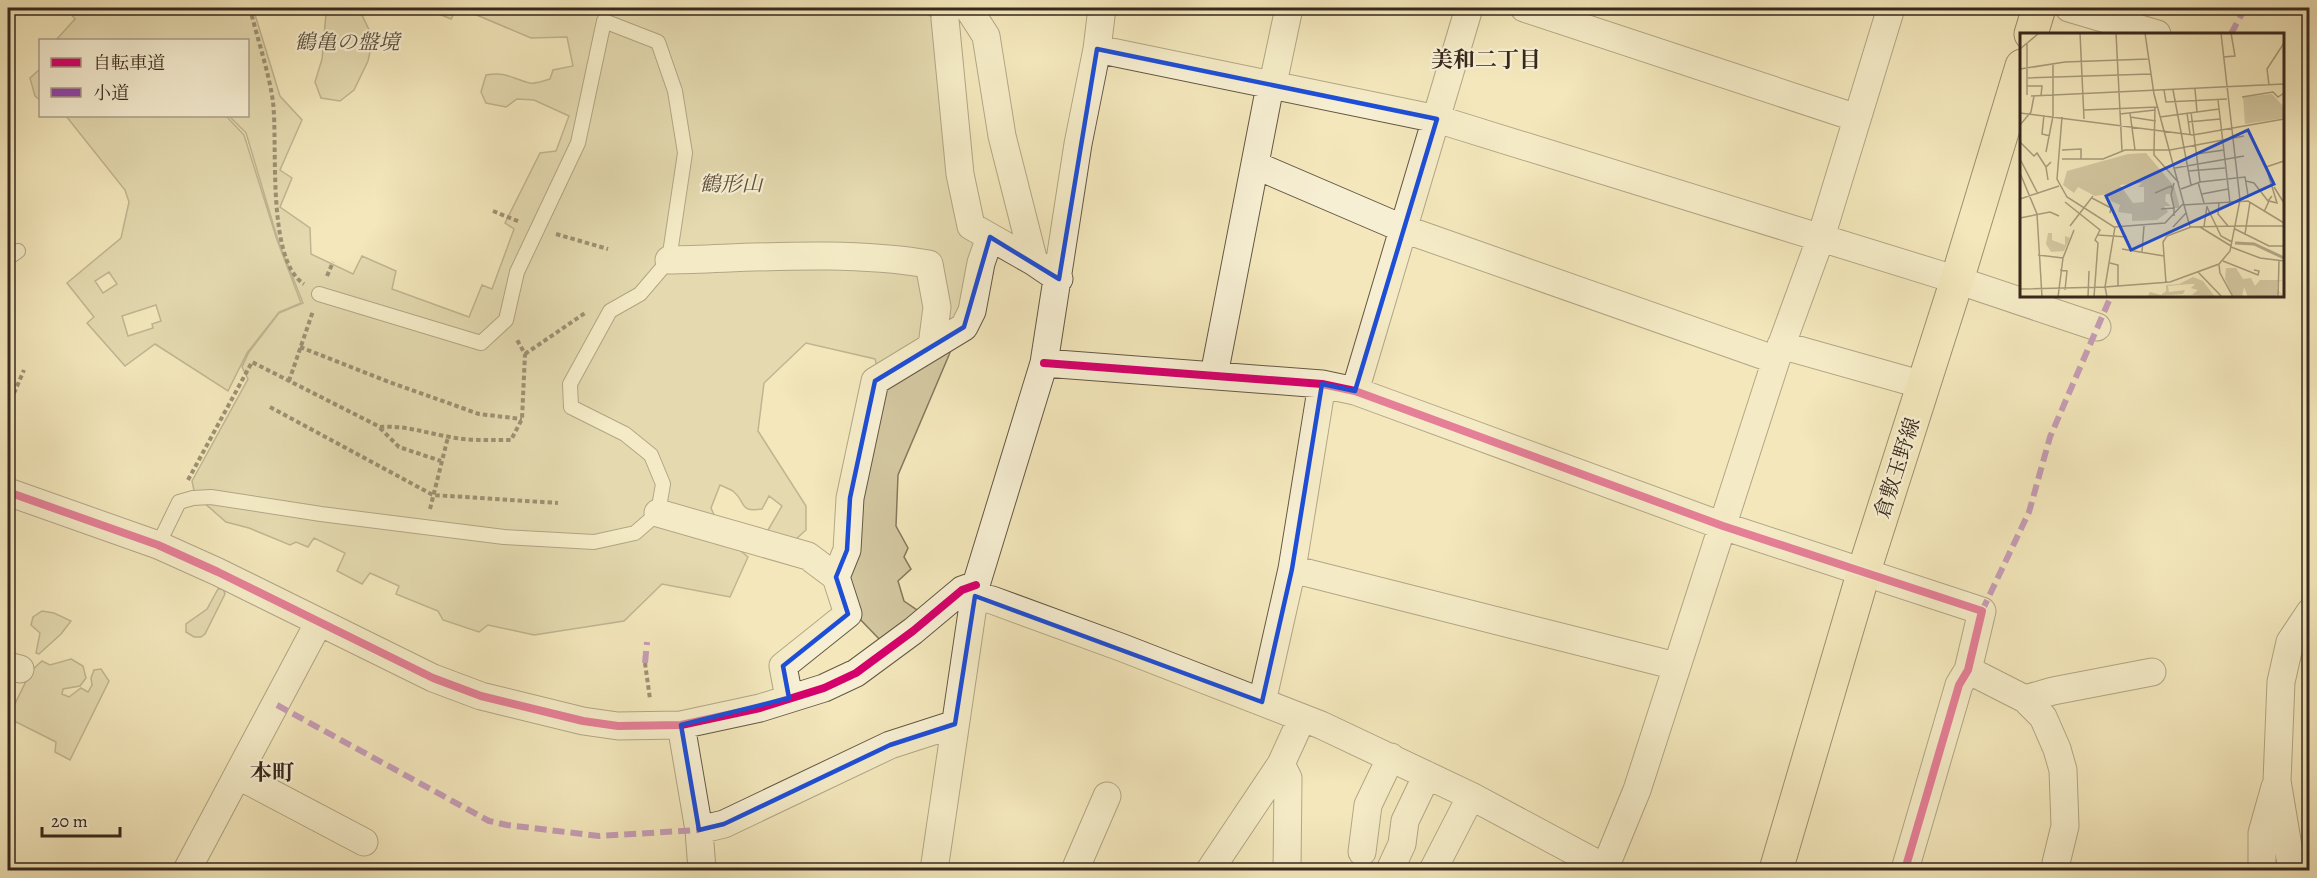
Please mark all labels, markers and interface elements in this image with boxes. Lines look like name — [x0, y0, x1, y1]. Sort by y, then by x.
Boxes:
park label: 鶴亀の盤境 — [295, 28, 402, 56]
inset map — [2020, 33, 2284, 297]
legend — [39, 39, 249, 117]
district label: 美和二丁目 — [1431, 45, 1541, 75]
text: 自転車道 — [93, 51, 165, 75]
text: 小道 — [93, 81, 129, 105]
park label: 鶴形山 — [700, 170, 764, 198]
street label: 倉敷玉野線 — [1867, 414, 1927, 522]
district label: 本町 — [250, 758, 294, 788]
scale bar — [42, 800, 120, 838]
text: 20 m — [51, 809, 88, 833]

